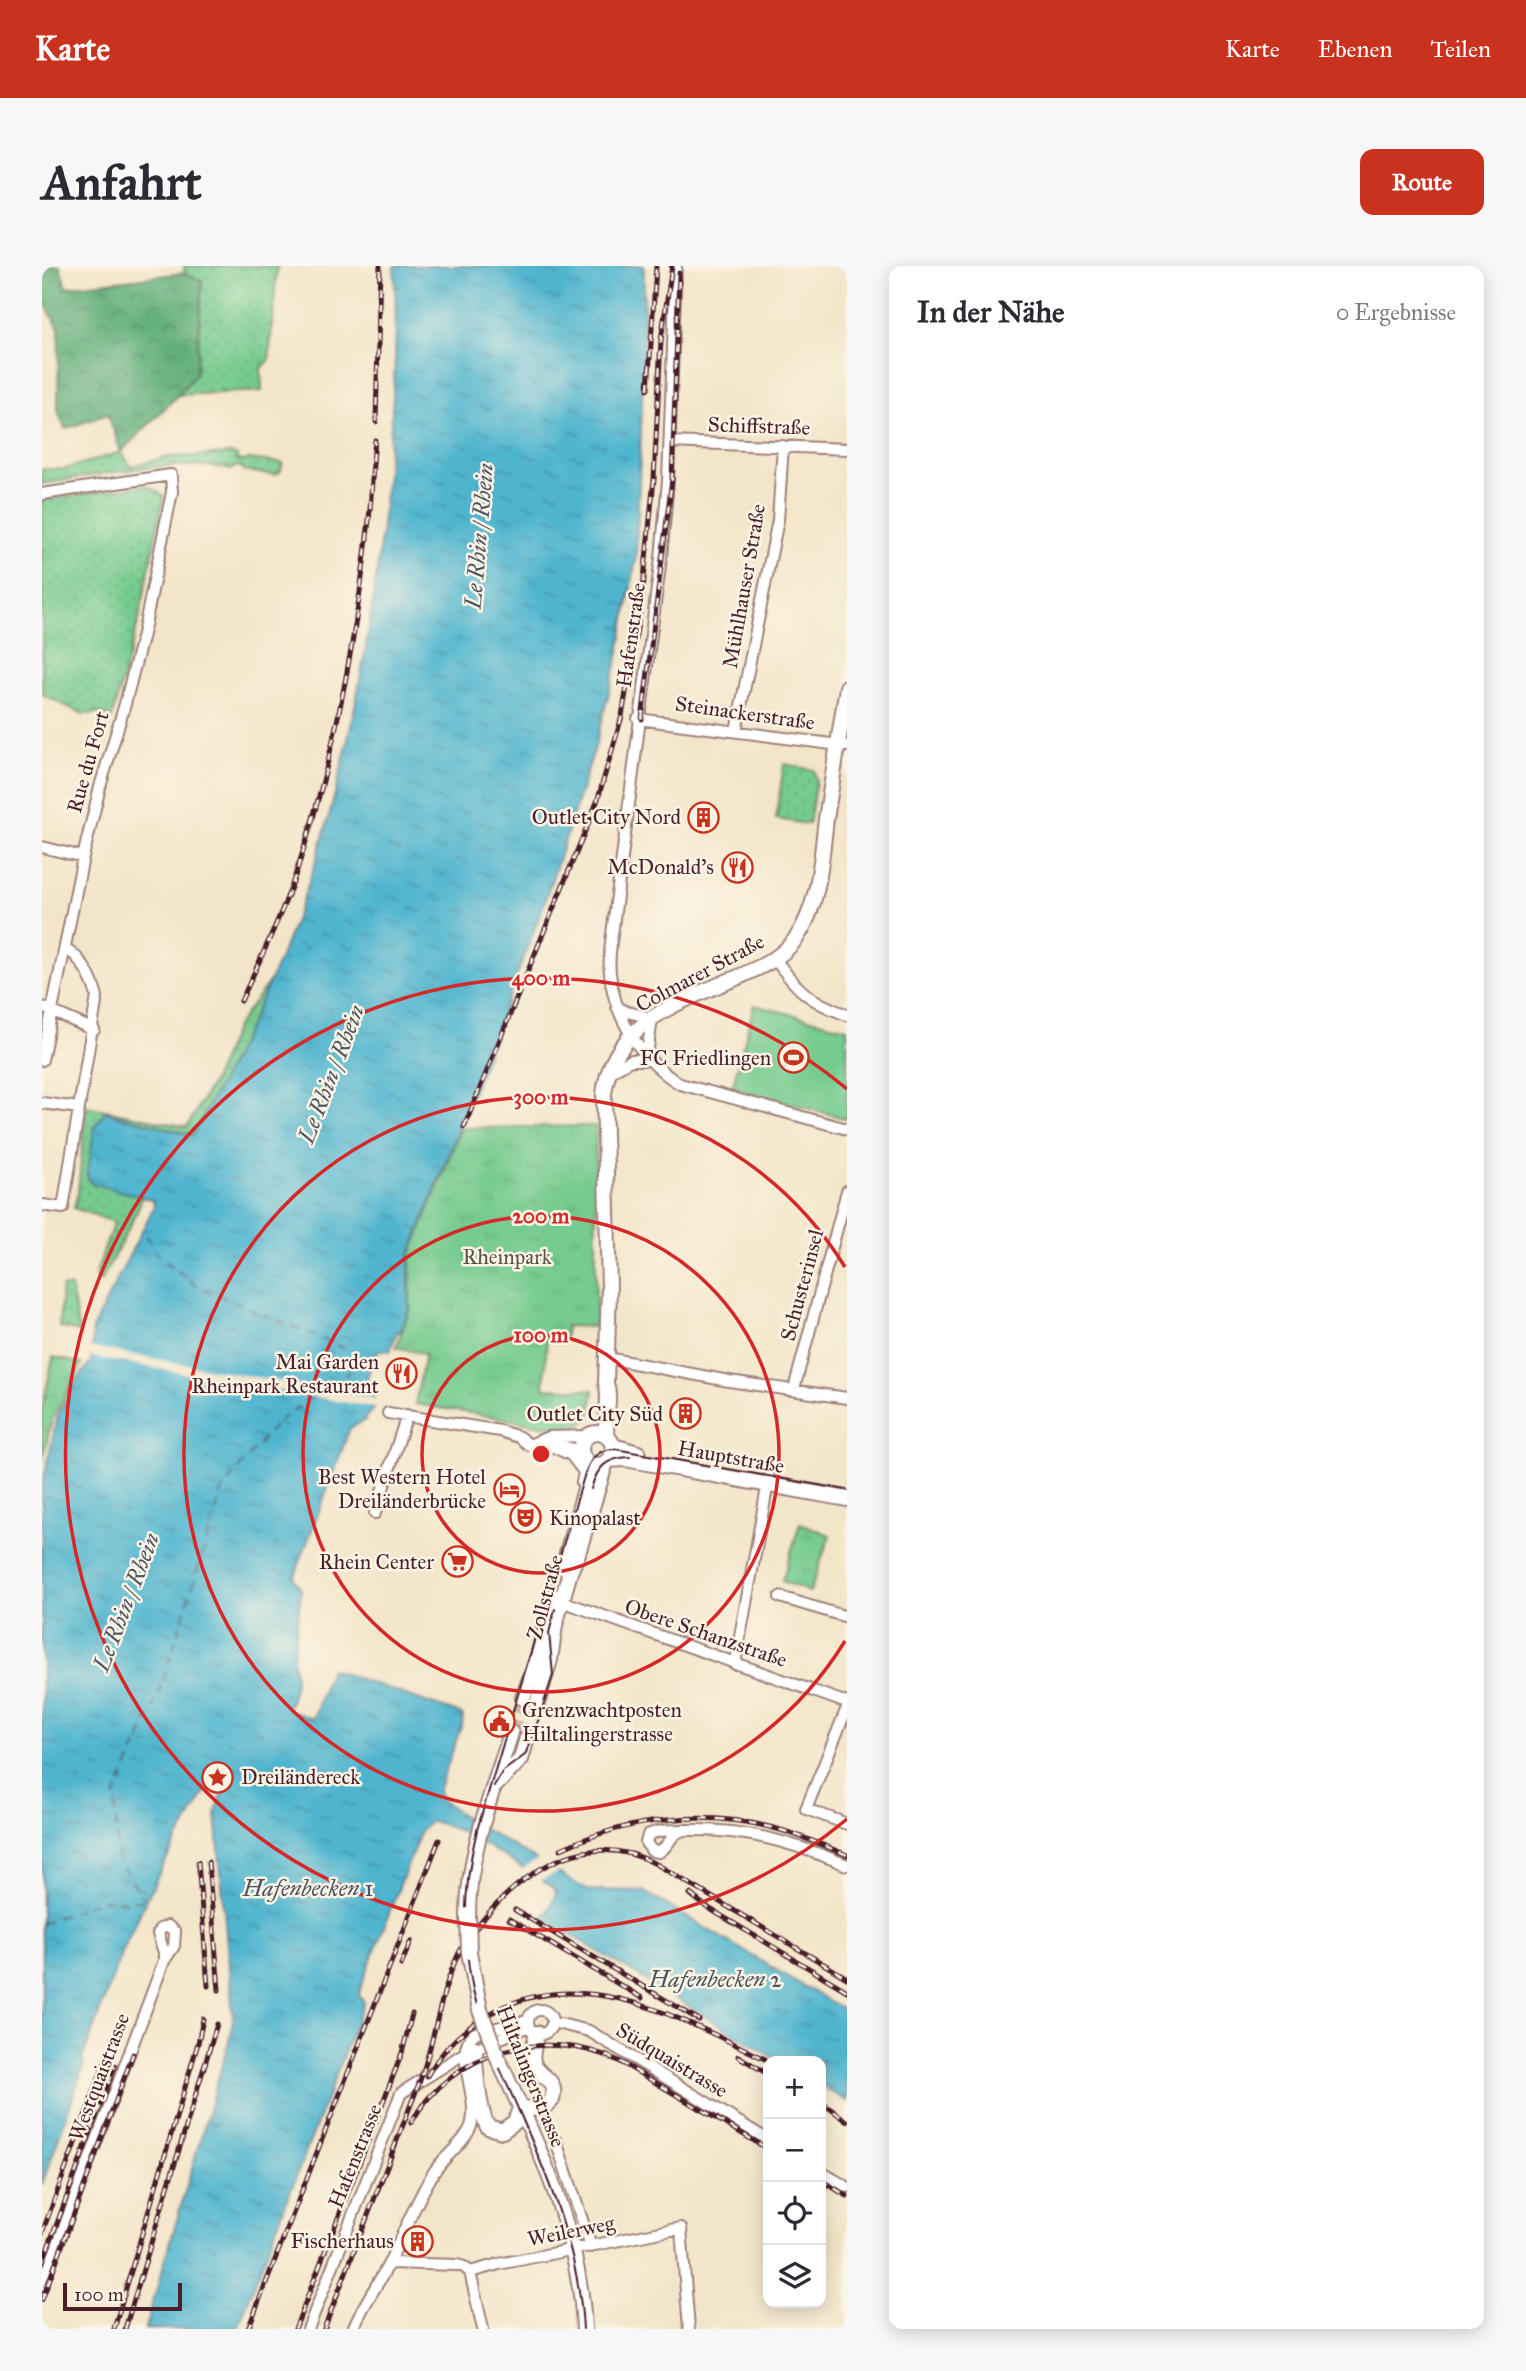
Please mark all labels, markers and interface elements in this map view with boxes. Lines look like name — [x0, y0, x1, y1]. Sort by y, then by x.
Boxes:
text: Karte — [35, 29, 110, 69]
text: Karte — [1225, 34, 1280, 64]
text: Ebenen — [1318, 34, 1393, 64]
text: Teilen — [1431, 34, 1491, 64]
button: Route — [1360, 149, 1484, 215]
text: Anfahrt — [42, 153, 202, 212]
text: In der Nähe — [917, 294, 1065, 330]
text: 0 Ergebnisse — [1336, 298, 1456, 326]
street label: Schiffstraße — [707, 411, 811, 441]
water label: Le Rhin / Rhein — [459, 462, 499, 611]
street label: Mühlhauser Straße — [717, 502, 771, 670]
street label: Hafenstraße — [611, 581, 651, 689]
street label: Steinackerstraße — [673, 690, 817, 736]
street label: Rue du Fort — [61, 708, 115, 816]
building icon: Outlet City Nord — [687, 800, 721, 834]
place label: Outlet City Nord — [532, 804, 681, 830]
restaurant icon: McDonald's — [720, 850, 754, 884]
place label: McDonald's — [607, 854, 714, 880]
street label: Colmarer Straße — [631, 928, 769, 1018]
text: 400 m — [512, 965, 571, 991]
water label: Le Rhin / Rhein — [291, 1001, 370, 1148]
sports icon: FC Friedlingen — [777, 1041, 811, 1075]
place label: FC Friedlingen — [640, 1045, 771, 1071]
text: 300 m — [513, 1084, 569, 1110]
text: 200 m — [513, 1203, 570, 1229]
street label: Schusterinsel — [775, 1226, 829, 1344]
park label: Rheinpark — [462, 1244, 552, 1270]
text: 100 m — [514, 1322, 569, 1348]
place label: Mai Garden Rheinpark Restaurant — [191, 1349, 380, 1399]
restaurant icon: Mai Garden Rheinpark Restaurant — [385, 1357, 419, 1391]
building icon: Outlet City Süd — [669, 1397, 703, 1431]
place label: Outlet City Süd — [526, 1401, 663, 1427]
street label: Hauptstraße — [676, 1435, 787, 1479]
centre of rings — [529, 1442, 553, 1466]
place label: Best Western Hotel Dreiländerbrücke — [318, 1464, 486, 1514]
hotel icon: Best Western Hotel Dreiländerbrücke — [492, 1472, 526, 1506]
theatre icon: Kinopalast — [509, 1501, 543, 1535]
place label: Kinopalast — [549, 1505, 641, 1531]
water label: Le Rhin / Rhein — [86, 1529, 165, 1676]
supermarket icon: Rhein Center — [440, 1545, 474, 1579]
place label: Rhein Center — [319, 1549, 434, 1575]
street label: Zollstraße — [521, 1552, 569, 1642]
street label: Obere Schanzstraße — [621, 1593, 791, 1673]
place label: Grenzwachtposten Hiltalingerstrasse — [522, 1697, 682, 1747]
public building icon: Grenzwachtposten Hiltalingerstrasse — [482, 1705, 516, 1739]
place icon: Dreiländereck — [201, 1760, 235, 1794]
place label: Dreiländereck — [241, 1764, 360, 1790]
water label: Hafenbecken 1 — [242, 1874, 373, 1902]
water label: Hafenbecken 2 — [648, 1965, 782, 1993]
street label: Hiltalingerstrasse — [491, 2001, 571, 2151]
street label: Westquaistrasse — [63, 2009, 135, 2145]
street label: Südquaistrasse — [612, 2017, 733, 2104]
map controls — [763, 2056, 826, 2308]
button: + — [763, 2056, 826, 2119]
street label: Hafenstrasse — [322, 2100, 388, 2212]
button: − — [763, 2119, 826, 2182]
button: locate — [763, 2182, 826, 2245]
street label: Weilerweg — [525, 2210, 617, 2252]
building icon: Fischerhaus — [400, 2224, 434, 2258]
place label: Fischerhaus — [291, 2228, 394, 2254]
button: layers — [763, 2245, 826, 2308]
scale bar — [63, 2280, 182, 2312]
text: 100 m — [74, 2283, 124, 2306]

